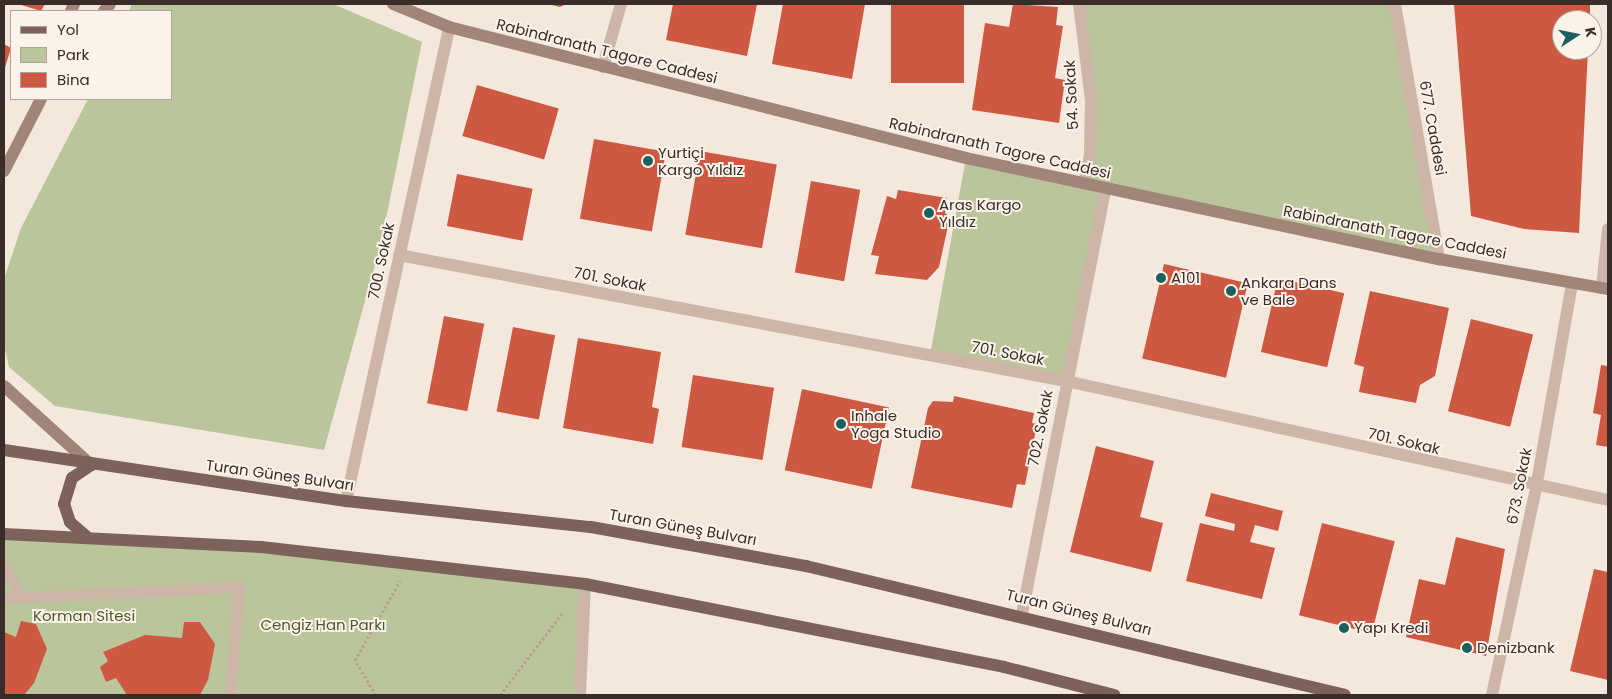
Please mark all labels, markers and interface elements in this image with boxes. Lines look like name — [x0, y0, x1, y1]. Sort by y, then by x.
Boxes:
legend — [10, 10, 172, 100]
north arrow — [1552, 10, 1602, 60]
street label: Rabindranath Tagore Caddesi — [495, 15, 719, 87]
text: Yol — [57, 19, 79, 40]
text: K — [1580, 26, 1601, 39]
text: Park — [57, 44, 89, 65]
street label: 54. Sokak — [1060, 60, 1082, 130]
text: Bina — [57, 69, 90, 90]
street label: 677. Caddesi — [1416, 79, 1450, 177]
street label: Rabindranath Tagore Caddesi — [887, 114, 1113, 182]
place label: Yurtiçi Kargo Yıldız — [658, 143, 743, 178]
marker: Yurtiçi Kargo Yıldız — [642, 155, 654, 167]
place label: Aras Kargo Yıldız — [939, 195, 1021, 230]
street label: Rabindranath Tagore Caddesi — [1282, 202, 1508, 262]
marker: Aras Kargo Yıldız — [923, 207, 935, 219]
street label: 700. Sokak — [364, 221, 398, 301]
street label: 701. Sokak — [572, 263, 648, 295]
place label: A101 — [1171, 269, 1200, 287]
marker: A101 — [1155, 272, 1167, 284]
place label: Ankara Dans ve Bale — [1241, 273, 1336, 308]
marker: Ankara Dans ve Bale — [1225, 285, 1237, 297]
street label: 701. Sokak — [970, 337, 1046, 369]
street label: 702. Sokak — [1024, 388, 1056, 468]
place label: Inhale Yoga Studio — [851, 406, 941, 441]
marker: Inhale Yoga Studio — [835, 418, 847, 430]
street label: 701. Sokak — [1366, 424, 1442, 458]
street label: 673. Sokak — [1503, 446, 1535, 526]
street label: Turan Güneş Bulvarı — [205, 456, 355, 494]
street label: Turan Güneş Bulvarı — [608, 505, 758, 549]
street label: Turan Güneş Bulvarı — [1004, 585, 1154, 639]
park label: Korman Sitesi — [33, 607, 135, 625]
park label: Cengiz Han Parkı — [260, 616, 386, 634]
place label: Yapı Kredi — [1354, 619, 1428, 637]
marker: Yapı Kredi — [1338, 622, 1350, 634]
place label: Denizbank — [1477, 639, 1555, 657]
marker: Denizbank — [1461, 642, 1473, 654]

